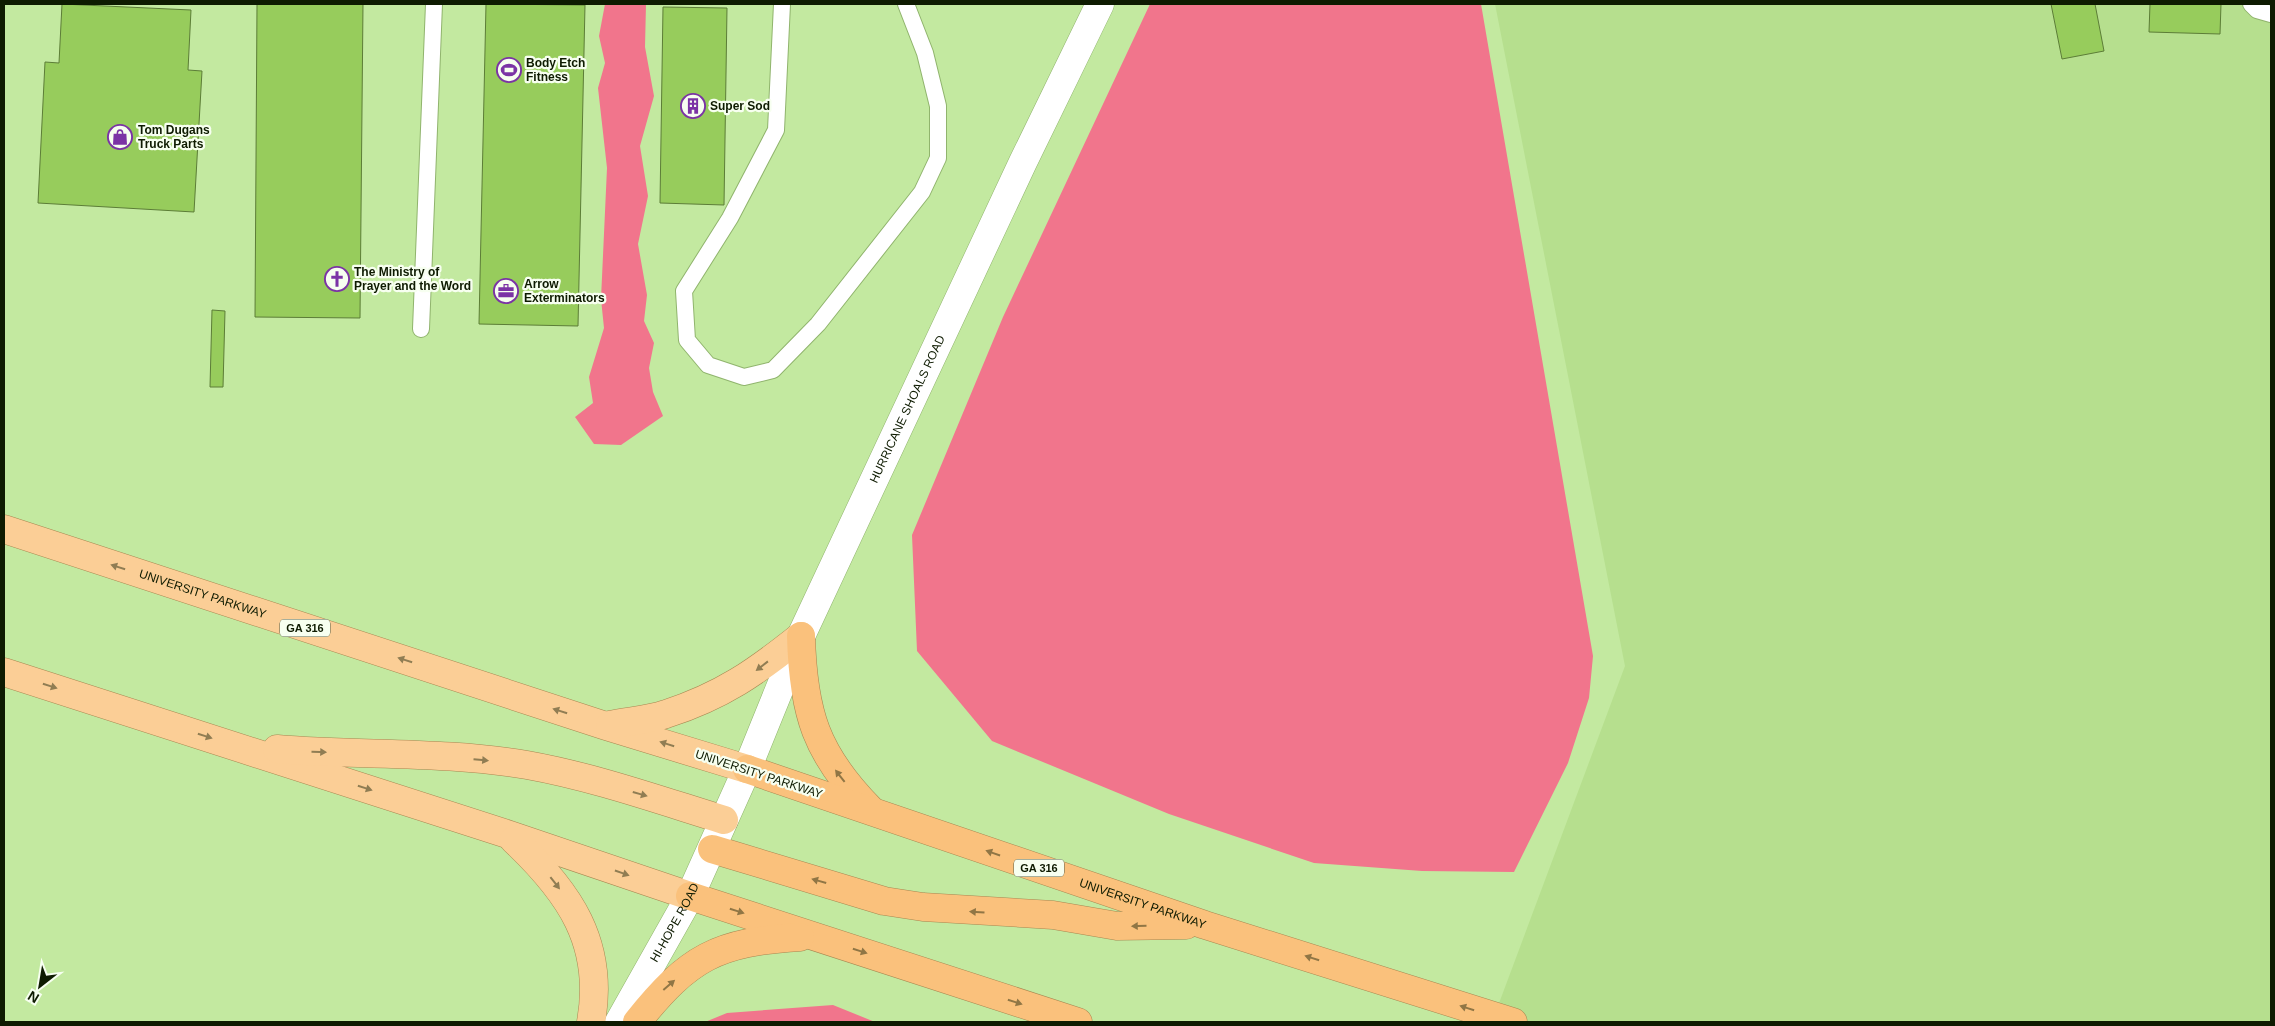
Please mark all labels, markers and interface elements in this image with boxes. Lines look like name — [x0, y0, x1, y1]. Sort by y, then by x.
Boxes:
place label: Body Etch Fitness — [526, 56, 585, 84]
sports icon: Body Etch Fitness — [496, 57, 522, 83]
building icon: Super Sod — [680, 93, 706, 119]
place label: Super Sod — [710, 99, 770, 113]
place label: Tom Dugans Truck Parts — [138, 123, 210, 151]
shop icon: Tom Dugans Truck Parts — [107, 124, 133, 150]
place label: The Ministry of Prayer and the Word — [354, 265, 471, 293]
church icon: The Ministry of Prayer and the Word — [324, 266, 350, 292]
place label: Arrow Exterminators — [524, 277, 605, 305]
office icon: Arrow Exterminators — [493, 278, 519, 304]
street label: HURRICANE SHOALS ROAD — [867, 333, 948, 485]
one-way arrow — [110, 562, 125, 570]
street label: UNIVERSITY PARKWAY — [137, 567, 268, 621]
road number: GA 316 — [280, 620, 330, 636]
one-way arrow — [398, 656, 413, 663]
one-way arrow — [756, 661, 769, 672]
one-way arrow — [43, 683, 58, 691]
one-way arrow — [552, 706, 567, 714]
one-way arrow — [198, 733, 213, 741]
one-way arrow — [659, 740, 674, 748]
street label: UNIVERSITY PARKWAY — [694, 747, 824, 801]
one-way arrow — [311, 748, 327, 756]
one-way arrow — [473, 756, 489, 764]
one-way arrow — [835, 769, 846, 782]
one-way arrow — [358, 784, 373, 792]
one-way arrow — [632, 791, 647, 799]
one-way arrow — [986, 849, 1001, 856]
road number: GA 316 — [1014, 860, 1064, 876]
one-way arrow — [615, 869, 630, 877]
one-way arrow — [550, 876, 560, 890]
street label: UNIVERSITY PARKWAY — [1077, 876, 1208, 932]
one-way arrow — [811, 877, 826, 885]
street label: HI-HOPE ROAD — [647, 881, 702, 964]
one-way arrow — [969, 907, 985, 915]
one-way arrow — [729, 908, 744, 915]
one-way arrow — [1131, 922, 1147, 930]
one-way arrow — [853, 948, 868, 956]
one-way arrow — [1304, 954, 1319, 962]
north arrow — [15, 961, 65, 1011]
one-way arrow — [662, 979, 674, 991]
text: N — [25, 988, 42, 1007]
one-way arrow — [1008, 998, 1023, 1006]
one-way arrow — [1459, 1003, 1474, 1011]

